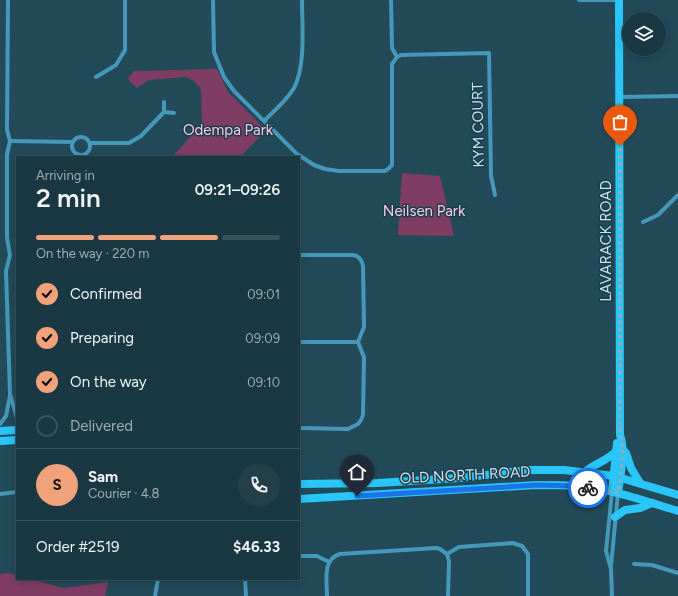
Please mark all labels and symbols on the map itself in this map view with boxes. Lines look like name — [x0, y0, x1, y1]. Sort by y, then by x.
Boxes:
street label: KYM COURT — [468, 81, 488, 168]
pin — [603, 105, 637, 146]
park label: Odempa Park — [183, 121, 274, 139]
street label: LAVARACK ROAD — [597, 180, 615, 302]
park label: Neilsen Park — [383, 202, 466, 220]
pin — [340, 455, 374, 496]
street label: OLD NORTH ROAD — [399, 463, 531, 487]
courier — [568, 468, 608, 508]

